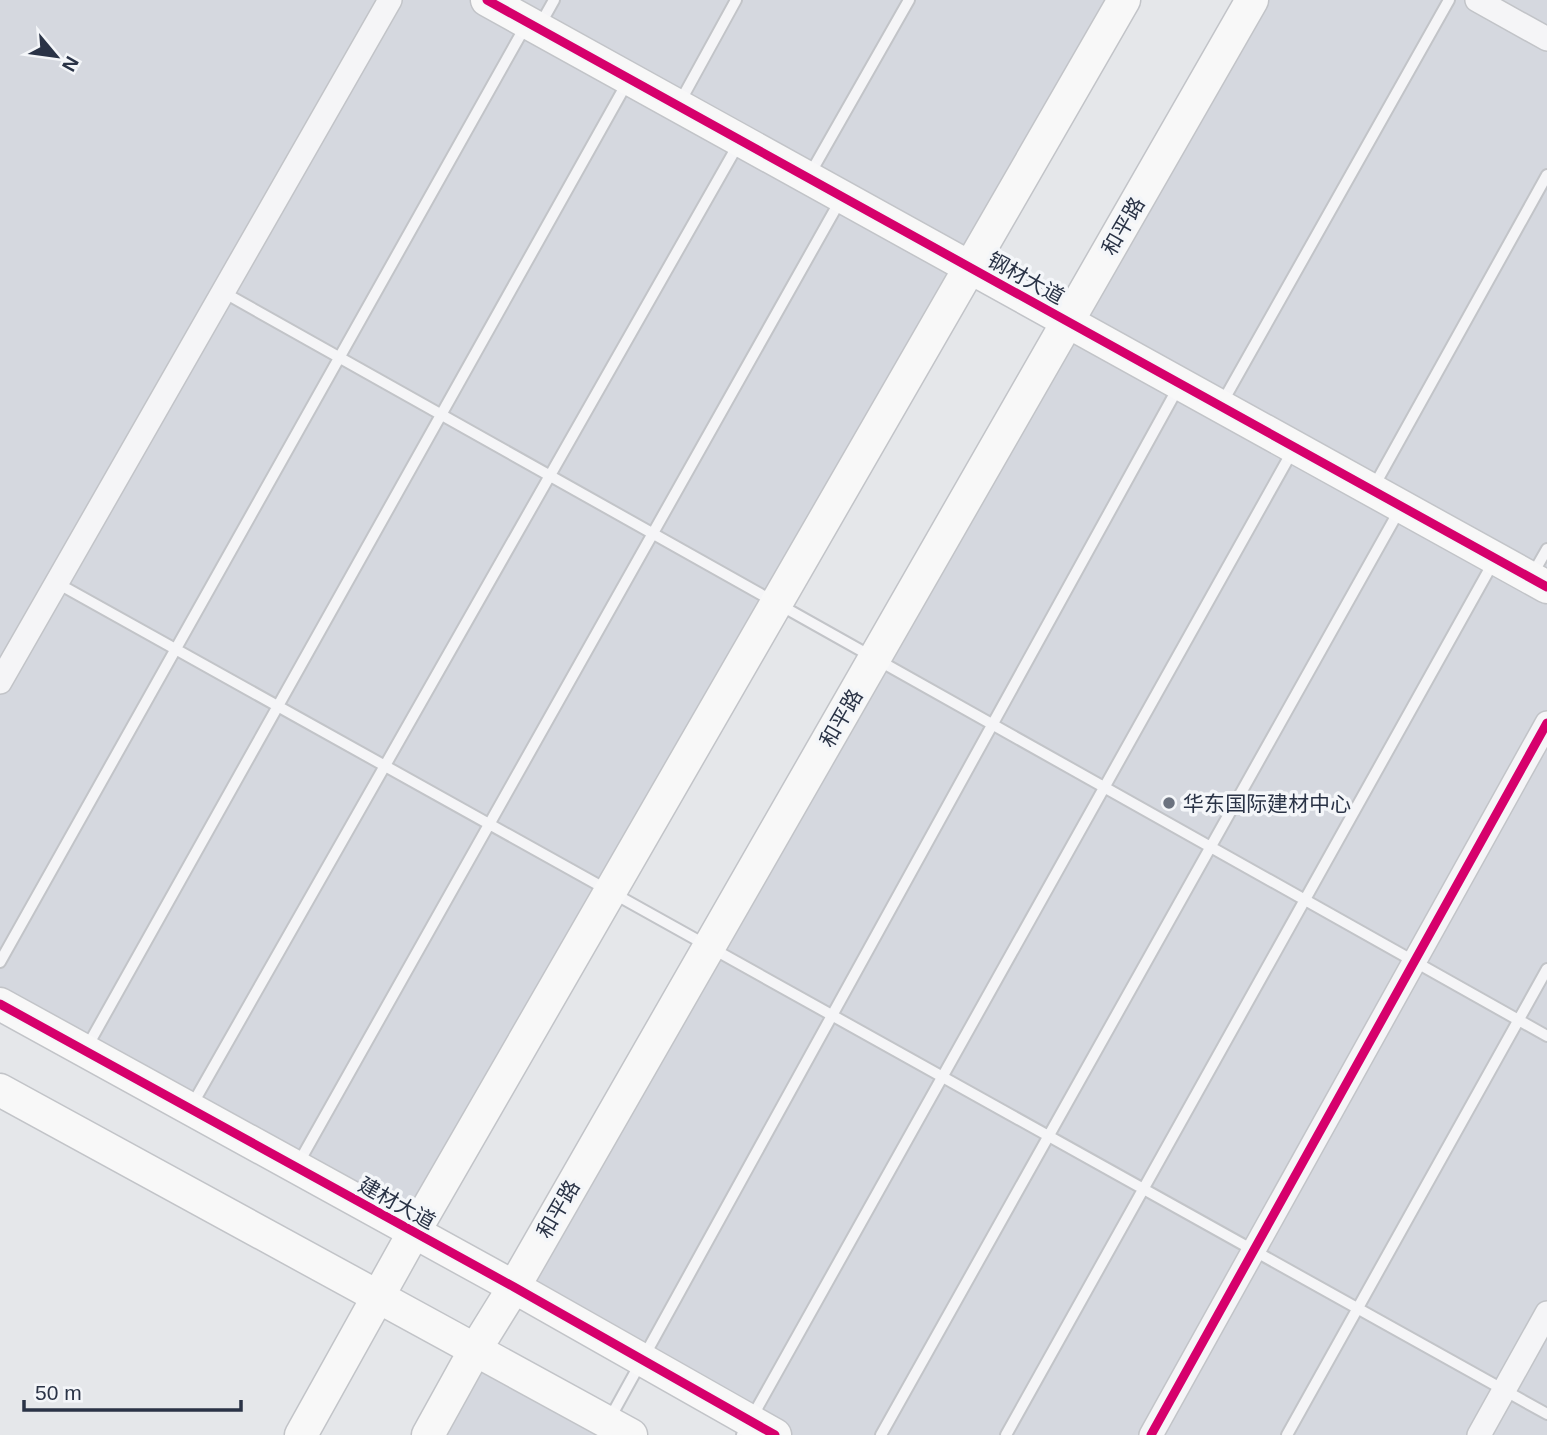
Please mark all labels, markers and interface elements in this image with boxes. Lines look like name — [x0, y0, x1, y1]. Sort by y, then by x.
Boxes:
north arrow — [21, 21, 91, 91]
text: N — [58, 53, 83, 75]
street label: 和平路 — [1097, 193, 1149, 259]
street label: 钢材大道 — [984, 248, 1068, 308]
street label: 和平路 — [815, 685, 867, 751]
place label: 华东国际建材中心 — [1183, 792, 1351, 815]
marker: 华东国际建材中心 — [1161, 795, 1177, 811]
street label: 建材大道 — [355, 1173, 439, 1233]
street label: 和平路 — [532, 1176, 584, 1242]
scale bar — [24, 1368, 242, 1412]
text: 50 m — [35, 1381, 82, 1404]

